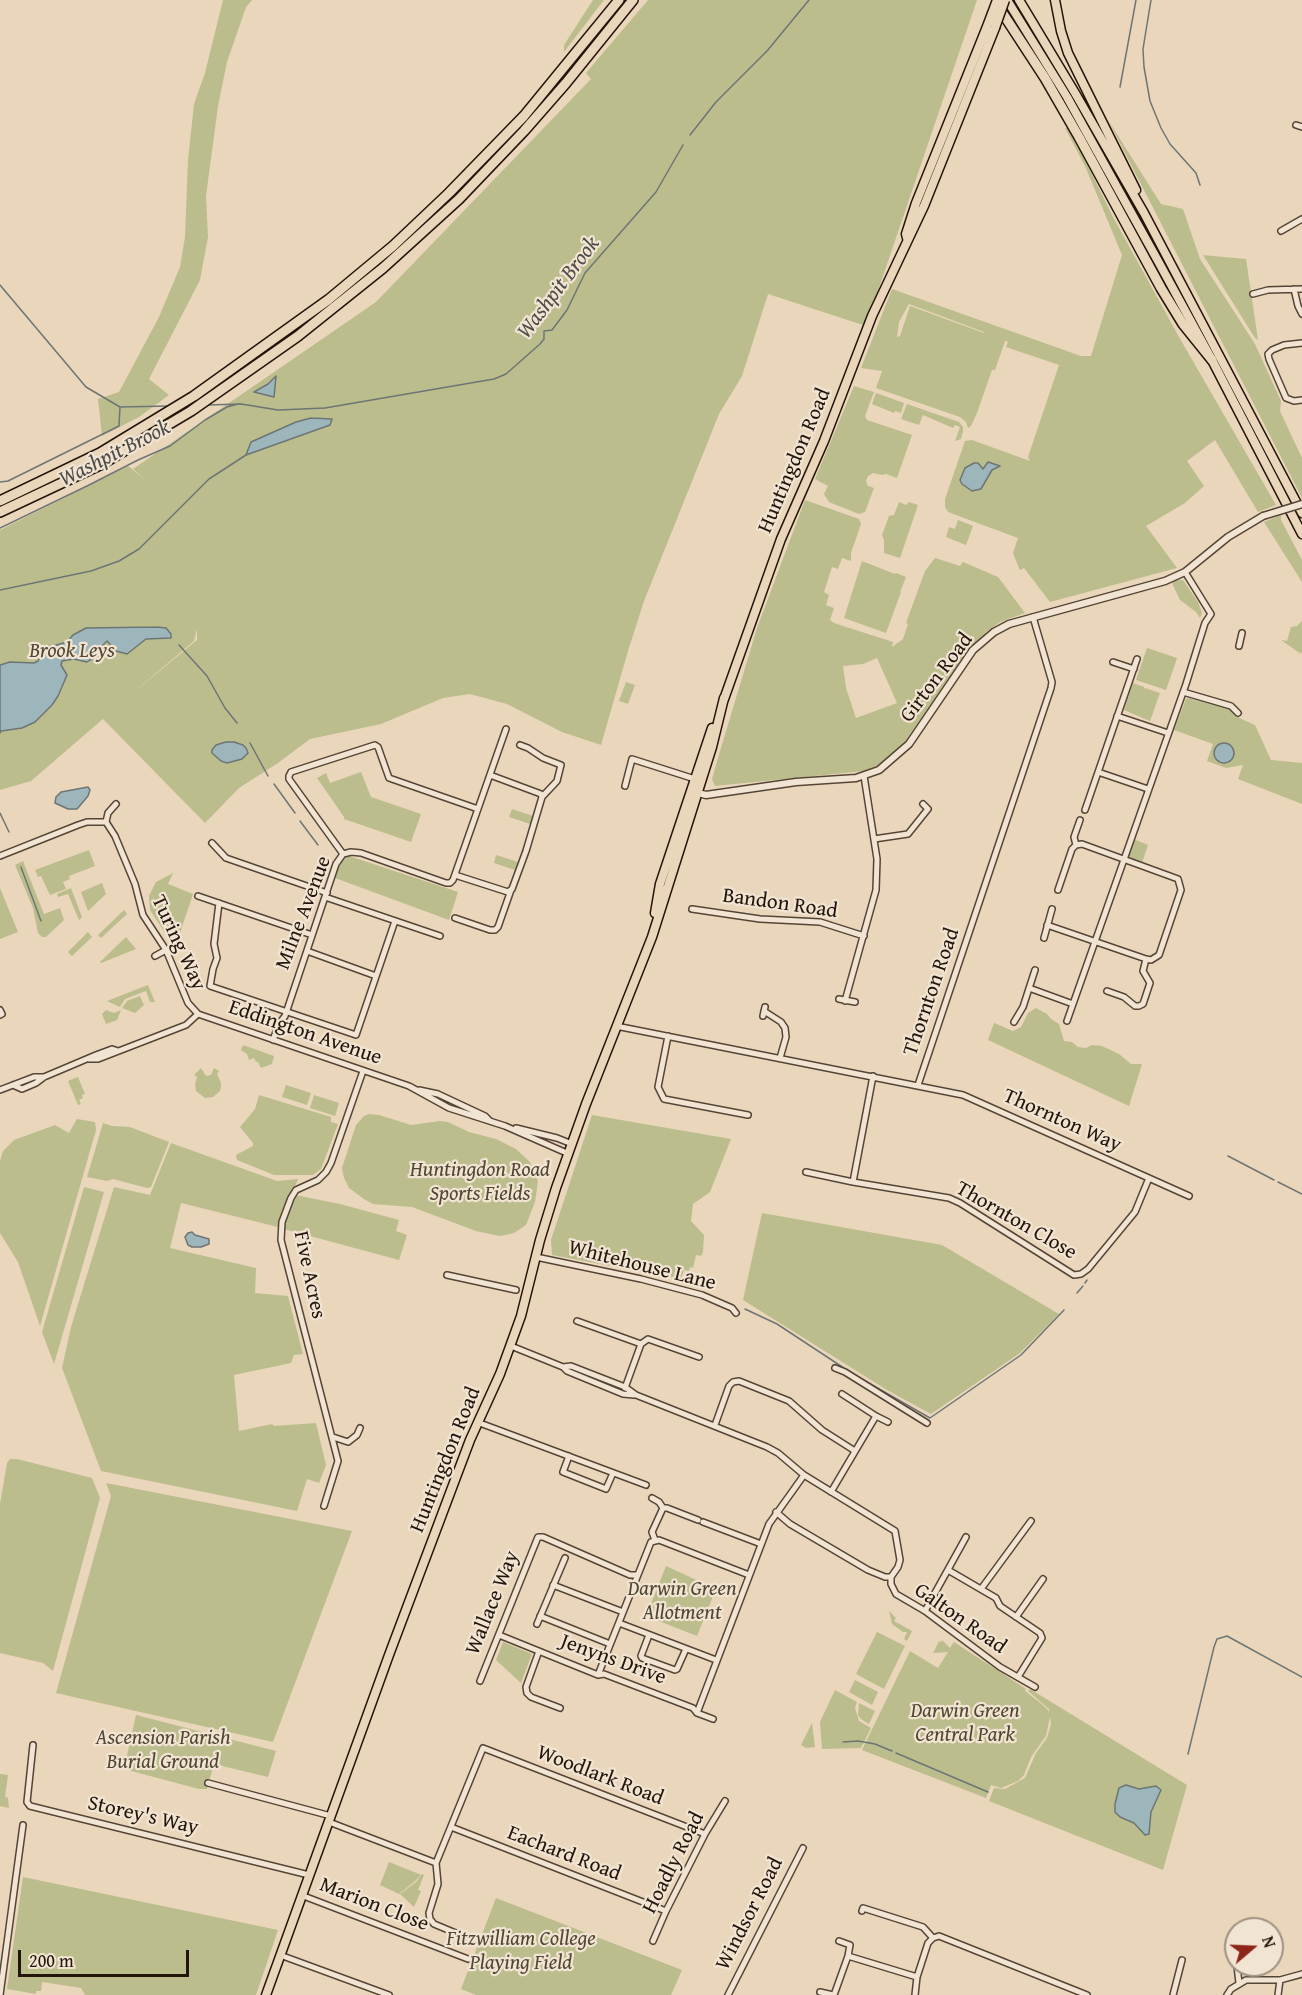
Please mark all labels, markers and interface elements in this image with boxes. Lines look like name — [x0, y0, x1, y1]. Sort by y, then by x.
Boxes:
water label: Washpit Brook — [512, 232, 606, 344]
street label: Huntingdon Road — [753, 385, 837, 537]
water label: Washpit Brook — [55, 415, 175, 493]
street label: Girton Road — [895, 628, 979, 728]
park label: Brook Leys — [29, 639, 115, 665]
street label: Milne Avenue — [271, 853, 337, 973]
street label: Bandon Road — [721, 883, 839, 925]
street label: Turing Way — [145, 891, 211, 995]
street label: Thornton Road — [898, 925, 966, 1059]
street label: Eddington Avenue — [225, 995, 385, 1071]
street label: Thornton Way — [999, 1084, 1125, 1158]
park label: Huntingdon Road Sports Fields — [410, 1158, 550, 1208]
street label: Thornton Close — [951, 1176, 1081, 1266]
street label: Five Acres — [287, 1229, 331, 1321]
street label: Whitehouse Lane — [566, 1235, 718, 1297]
street label: Huntingdon Road — [405, 1383, 487, 1537]
street label: Wallace Way — [461, 1547, 525, 1659]
park label: Darwin Green Allotment — [627, 1577, 737, 1627]
street label: Galton Road — [909, 1578, 1011, 1660]
street label: Jenyns Drive — [557, 1629, 669, 1691]
park label: Darwin Green Central Park — [910, 1699, 1020, 1749]
park label: Ascension Parish Burial Ground — [96, 1726, 230, 1776]
street label: Woodlark Road — [533, 1740, 667, 1812]
street label: Storey's Way — [85, 1791, 201, 1841]
street label: Hoadly Road — [638, 1808, 710, 1918]
street label: Eachard Road — [504, 1821, 624, 1887]
street label: Windsor Road — [711, 1853, 789, 1975]
street label: Marion Close — [316, 1873, 432, 1937]
north arrow — [1224, 1917, 1284, 1977]
park label: Fitzwilliam College Playing Field — [446, 1927, 596, 1977]
text: N — [1256, 1933, 1282, 1951]
scale bar — [21, 1938, 192, 1976]
text: 200 m — [29, 1947, 74, 1974]

